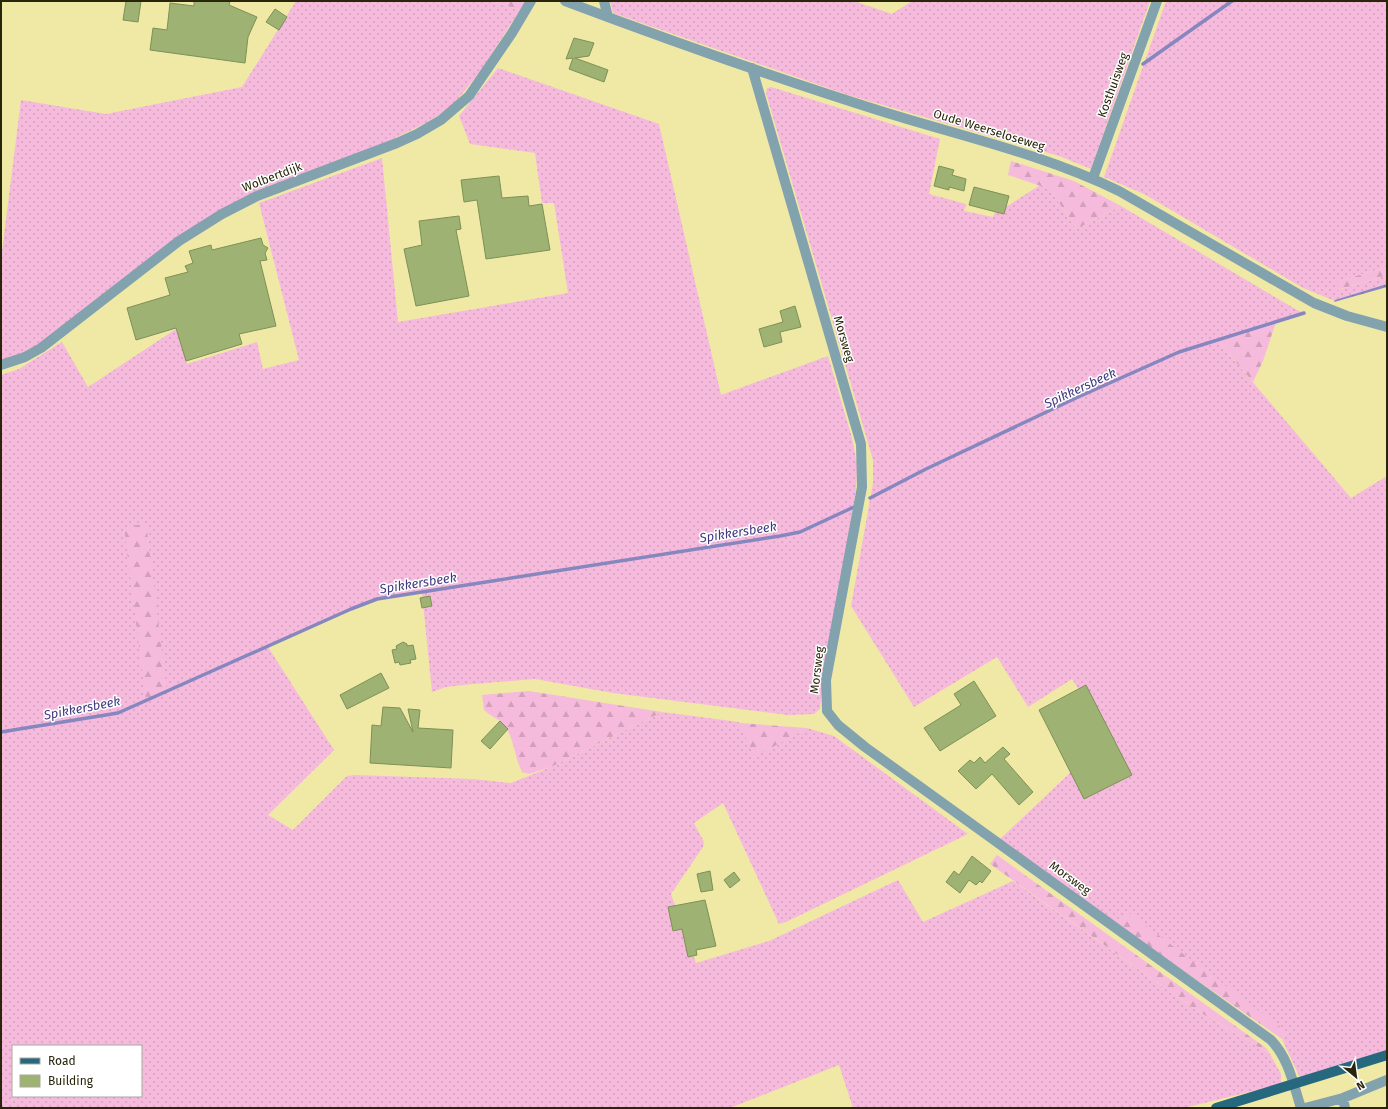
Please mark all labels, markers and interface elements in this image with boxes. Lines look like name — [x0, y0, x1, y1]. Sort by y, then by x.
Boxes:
street label: Kosthuisweg — [1095, 50, 1131, 119]
street label: Oude Weerseloseweg — [932, 106, 1047, 154]
street label: Wolbertdijk — [240, 159, 305, 195]
street label: Morsweg — [831, 314, 858, 365]
water label: Spikkersbeek — [1041, 365, 1118, 412]
water label: Spikkersbeek — [697, 519, 778, 546]
water label: Spikkersbeek — [377, 570, 458, 597]
street label: Morsweg — [807, 645, 827, 695]
water label: Spikkersbeek — [41, 693, 122, 723]
street label: Morsweg — [1047, 858, 1094, 898]
legend — [12, 1045, 142, 1097]
text: Road — [48, 1054, 76, 1068]
north arrow — [1336, 1057, 1376, 1097]
text: Building — [48, 1074, 94, 1088]
text: N — [1354, 1078, 1367, 1093]

